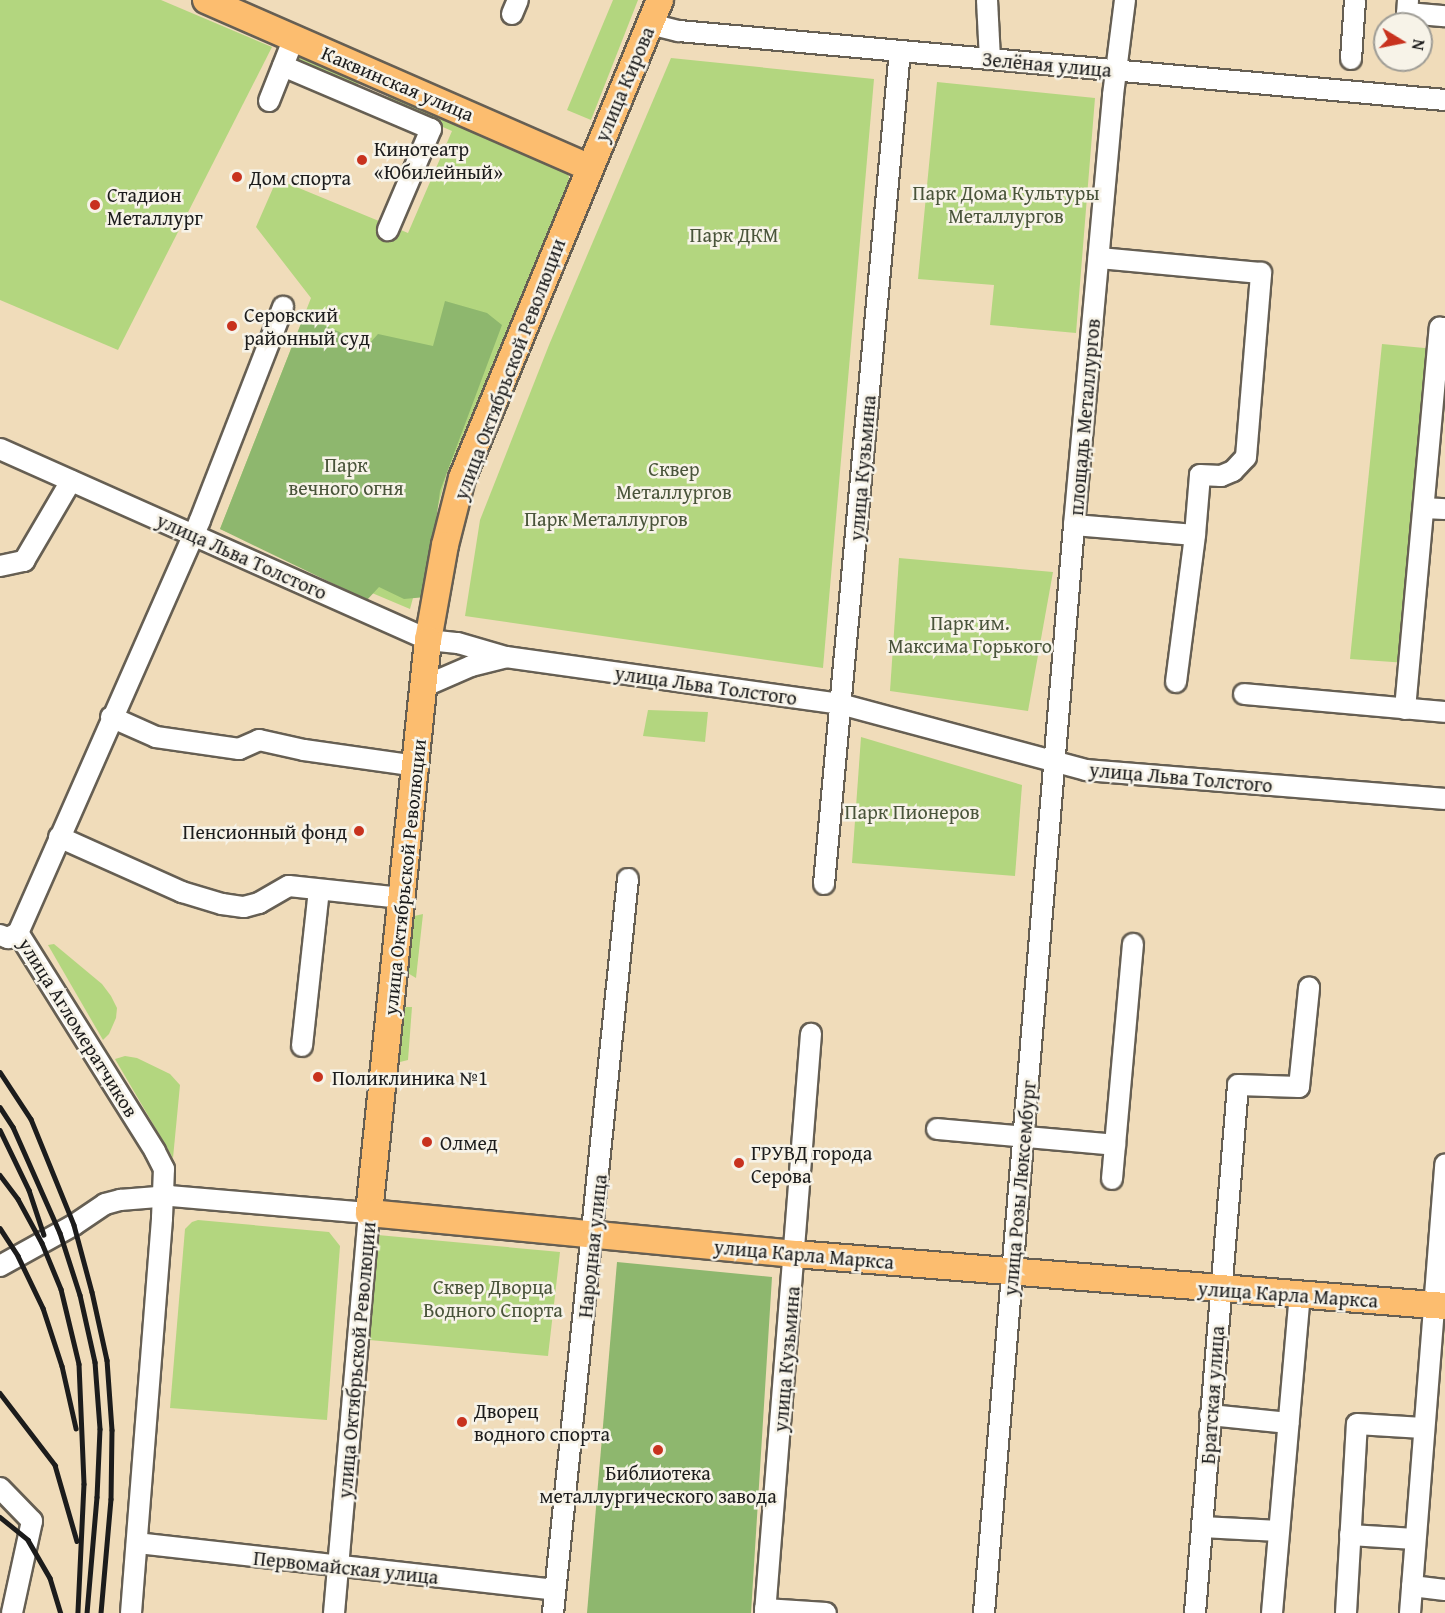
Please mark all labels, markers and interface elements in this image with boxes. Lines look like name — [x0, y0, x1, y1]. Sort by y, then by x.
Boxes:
north arrow — [1373, 12, 1433, 72]
street label: улица Кирова — [589, 23, 659, 145]
text: N — [1406, 37, 1432, 52]
street label: Каквинская улица — [318, 40, 478, 126]
street label: Зелёная улица — [981, 46, 1113, 82]
place label: Кинотеатр «Юбилейный» — [374, 136, 503, 183]
marker: Кинотеатр «Юбилейный» — [355, 153, 369, 167]
place label: Дом спорта — [249, 165, 351, 189]
marker: Дом спорта — [230, 170, 244, 184]
park label: Парк Дома Культуры Металлургов — [913, 181, 1099, 228]
place label: Стадион Металлург — [107, 182, 203, 229]
marker: Стадион Металлург — [88, 198, 102, 212]
park label: Парк ДКМ — [690, 222, 778, 246]
street label: улица Октябрьской Революции — [448, 235, 570, 503]
place label: Серовский районный суд — [244, 302, 370, 349]
street label: площадь Металлургов — [1063, 317, 1105, 517]
marker: Серовский районный суд — [225, 319, 239, 333]
street label: улица Кузьмина — [844, 394, 880, 542]
park label: Парк вечного огня — [288, 452, 404, 499]
park label: Сквер Металлургов — [616, 456, 732, 503]
park label: Парк Металлургов — [524, 506, 688, 530]
street label: улица Льва Толстого — [153, 508, 331, 604]
park label: Парк им. Максима Горького — [888, 610, 1052, 657]
street label: улица Льва Толстого — [613, 660, 799, 710]
street label: улица Октябрьской Революции — [378, 738, 430, 1016]
street label: улица Льва Толстого — [1088, 757, 1274, 797]
park label: Парк Пионеров — [845, 799, 979, 823]
place label: Пенсионный фонд — [183, 819, 347, 843]
marker: Пенсионный фонд — [352, 824, 366, 838]
street label: улица Агломератчиков — [14, 933, 144, 1121]
place label: Поликлиника №1 — [332, 1065, 488, 1089]
marker: Поликлиника №1 — [309, 1068, 327, 1086]
street label: улица Розы Люксембург — [998, 1079, 1040, 1297]
place label: Олмед — [440, 1130, 498, 1154]
marker: Олмед — [418, 1133, 436, 1151]
place label: ГРУВД города Серова — [751, 1140, 872, 1187]
marker: ГРУВД города Серова — [732, 1156, 746, 1170]
street label: Народная улица — [573, 1173, 611, 1319]
street label: улица Октябрьской Революции — [332, 1221, 380, 1499]
street label: улица Карла Маркса — [713, 1234, 895, 1274]
park label: Сквер Дворца Водного Спорта — [423, 1275, 563, 1322]
street label: улица Карла Маркса — [1197, 1276, 1379, 1312]
street label: улица Кузьмина — [768, 1285, 804, 1433]
street label: Братская улица — [1195, 1325, 1229, 1465]
place label: Дворец водного спорта — [474, 1398, 610, 1445]
marker: Дворец водного спорта — [455, 1415, 469, 1429]
marker: Библиотека металлургического завода — [651, 1443, 665, 1457]
place label: Библиотека металлургического завода — [539, 1460, 777, 1507]
street label: Первомайская улица — [252, 1545, 440, 1589]

